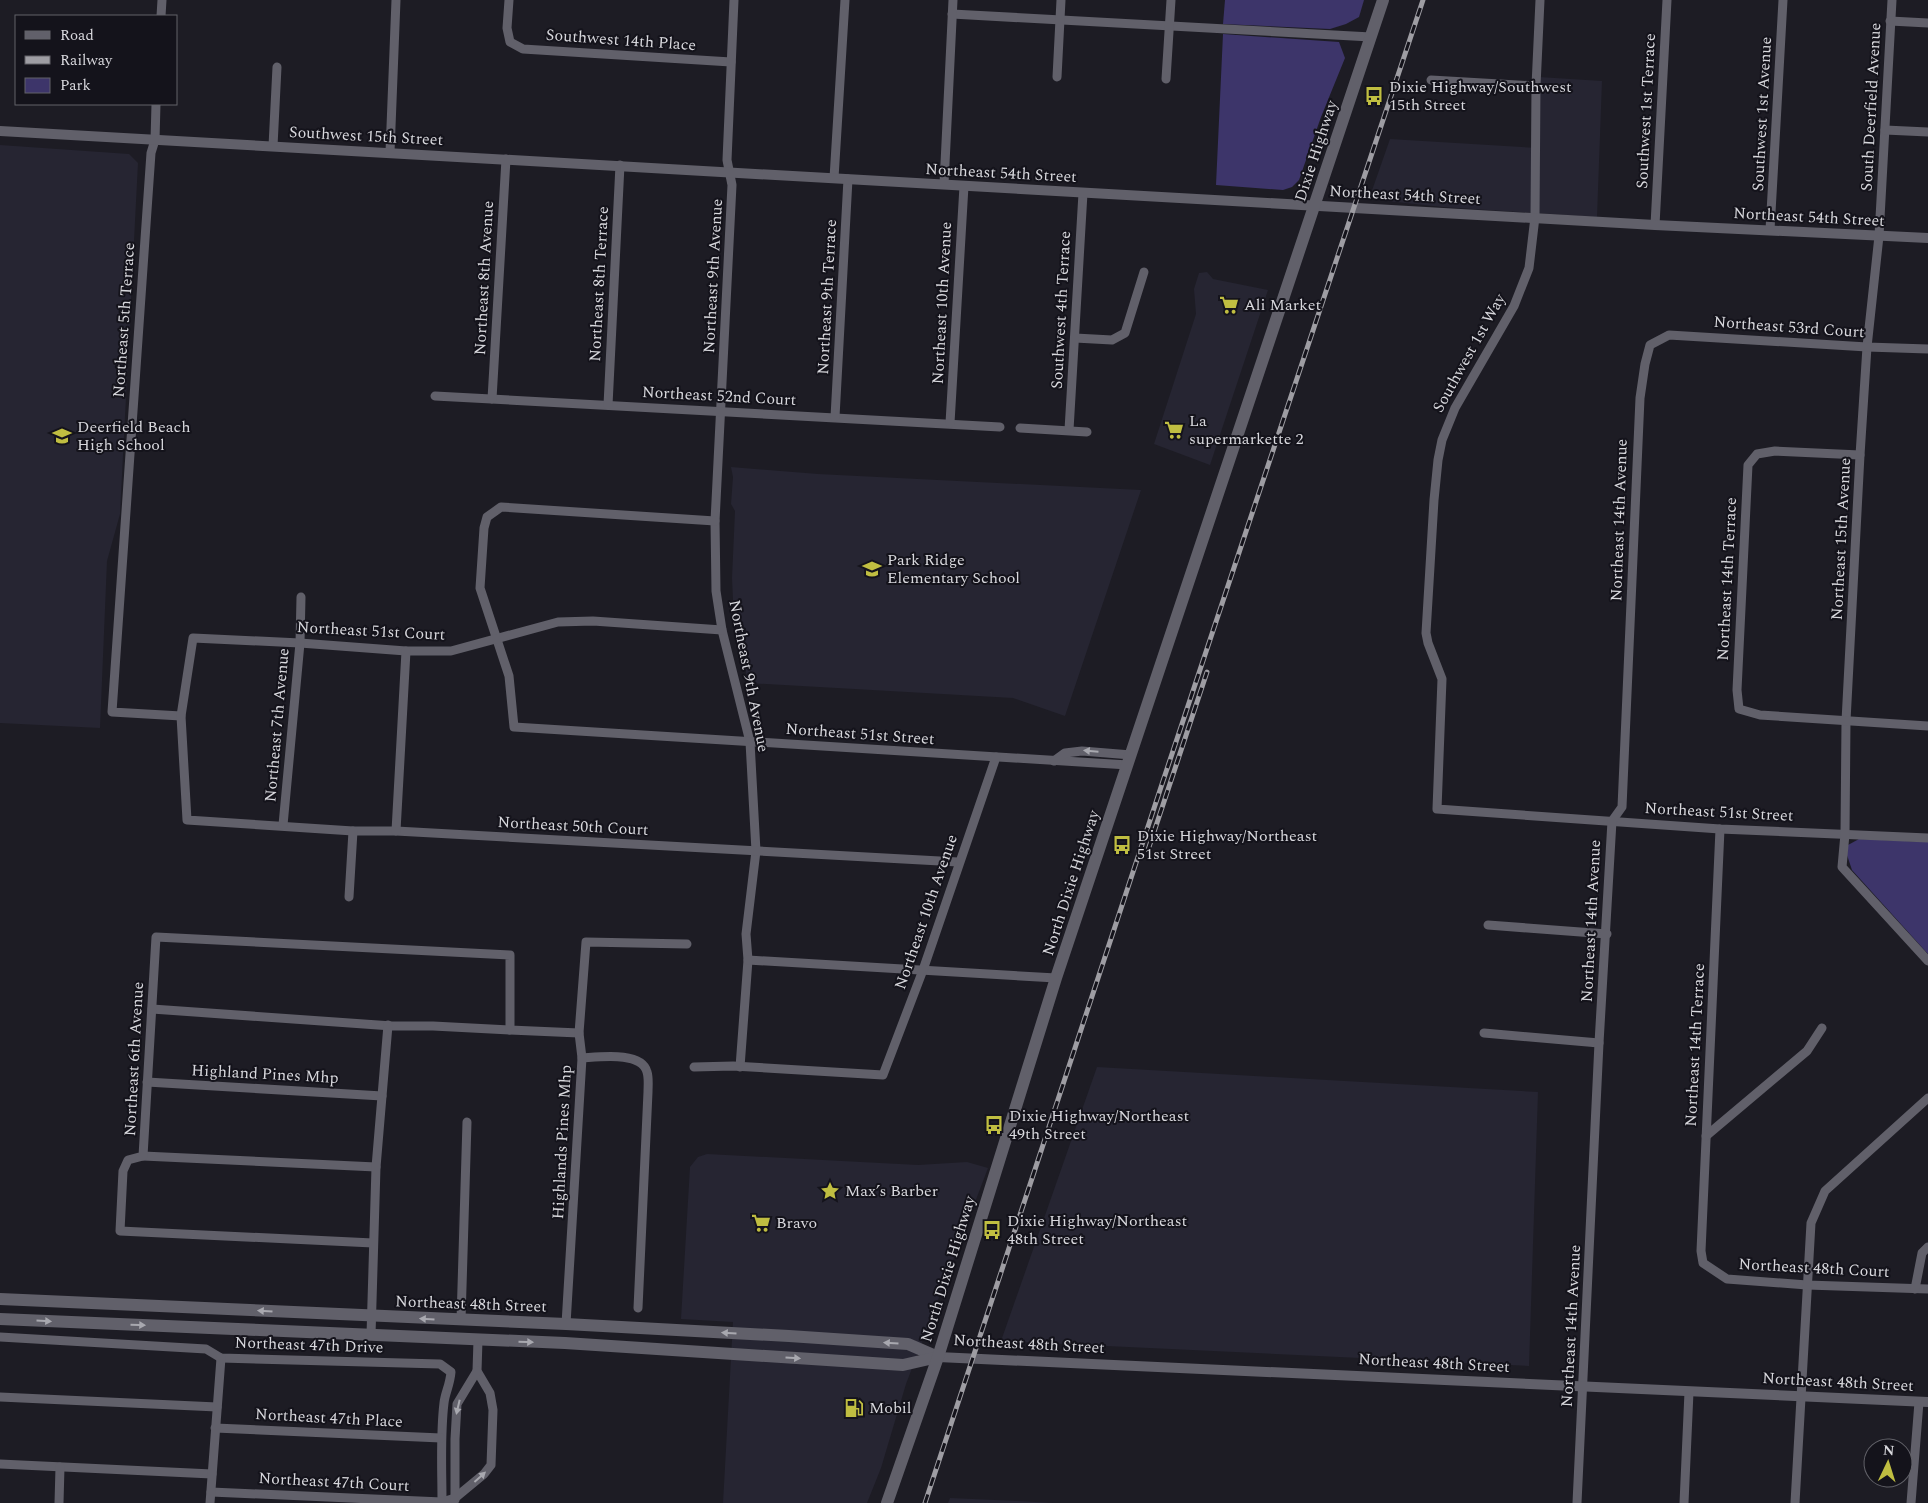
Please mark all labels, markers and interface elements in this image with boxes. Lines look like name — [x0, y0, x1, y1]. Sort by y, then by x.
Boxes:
legend — [15, 15, 178, 105]
street label: South Deerfield Avenue — [1855, 22, 1887, 192]
street label: Southwest 14th Place — [545, 23, 697, 57]
text: Road — [60, 24, 94, 47]
street label: Southwest 1st Terrace — [1630, 33, 1662, 189]
street label: Southwest 1st Avenue — [1746, 36, 1778, 192]
text: Railway — [60, 49, 113, 72]
text: Park — [60, 74, 91, 97]
place label: Dixie Highway/Southwest 15th Street — [1389, 75, 1572, 117]
bus stop icon: Dixie Highway/Southwest 15th Street — [1363, 85, 1385, 107]
street label: Dixie Highway — [1288, 96, 1344, 205]
street label: Southwest 15th Street — [288, 120, 444, 152]
street label: Northeast 54th Street — [925, 157, 1078, 189]
street label: Northeast 54th Street — [1329, 179, 1482, 211]
street label: Northeast 9th Avenue — [697, 198, 729, 354]
street label: Northeast 8th Avenue — [468, 200, 500, 356]
street label: Northeast 54th Street — [1733, 201, 1886, 233]
street label: Northeast 8th Terrace — [583, 206, 615, 362]
street label: Northeast 9th Terrace — [811, 219, 843, 375]
street label: Northeast 10th Avenue — [926, 221, 958, 385]
street label: Southwest 4th Terrace — [1045, 230, 1077, 390]
street label: Northeast 5th Terrace — [107, 242, 141, 398]
street label: Southwest 1st Way — [1426, 288, 1512, 417]
place label: Ali Market — [1244, 293, 1321, 317]
supermarket icon: Ali Market — [1218, 294, 1240, 316]
street label: Northeast 53rd Court — [1713, 310, 1866, 344]
street label: Northeast 52nd Court — [641, 380, 797, 412]
place label: La supermarkette 2 — [1189, 409, 1303, 451]
place label: Deerfield Beach High School — [77, 415, 191, 457]
supermarket icon: La supermarkette 2 — [1163, 419, 1185, 441]
school or university icon: Deerfield Beach High School — [51, 425, 73, 447]
street label: Northeast 14th Avenue — [1604, 438, 1634, 602]
street label: Northeast 15th Avenue — [1825, 457, 1857, 621]
street label: Northeast 14th Terrace — [1711, 497, 1743, 661]
place label: Park Ridge Elementary School — [887, 548, 1020, 590]
school or university icon: Park Ridge Elementary School — [861, 558, 883, 580]
street label: Northeast 9th Avenue — [722, 598, 776, 754]
street label: Northeast 51st Court — [296, 615, 446, 647]
street label: Northeast 7th Avenue — [258, 647, 296, 803]
street label: Northeast 51st Street — [785, 717, 936, 751]
one-way arrow — [1083, 747, 1099, 755]
street label: Northeast 51st Street — [1644, 796, 1794, 828]
street label: North Dixie Highway — [1036, 806, 1106, 959]
street label: Northeast 50th Court — [497, 810, 649, 842]
place label: Dixie Highway/Northeast 51st Street — [1137, 824, 1317, 866]
street label: Northeast 10th Avenue — [888, 831, 964, 993]
bus stop icon: Dixie Highway/Northeast 51st Street — [1111, 834, 1133, 856]
street label: Northeast 14th Avenue — [1575, 839, 1607, 1003]
street label: Northeast 14th Terrace — [1679, 963, 1711, 1127]
street label: Northeast 6th Avenue — [118, 981, 150, 1137]
street label: Highland Pines Mhp — [191, 1058, 339, 1090]
street label: Highlands Pines Mhp — [546, 1064, 578, 1220]
place label: Dixie Highway/Northeast 49th Street — [1009, 1104, 1189, 1146]
bus stop icon: Dixie Highway/Northeast 49th Street — [983, 1114, 1005, 1136]
place label: Max’s Barber — [845, 1179, 938, 1203]
place icon: Max’s Barber — [819, 1180, 841, 1202]
street label: North Dixie Highway — [914, 1192, 982, 1345]
place label: Dixie Highway/Northeast 48th Street — [1007, 1209, 1187, 1251]
place label: Bravo — [776, 1211, 817, 1235]
supermarket icon: Bravo — [750, 1212, 772, 1234]
bus stop icon: Dixie Highway/Northeast 48th Street — [981, 1219, 1003, 1241]
street label: Northeast 14th Avenue — [1555, 1244, 1587, 1408]
street label: Northeast 48th Court — [1738, 1252, 1890, 1284]
street label: Northeast 48th Street — [395, 1289, 548, 1319]
one-way arrow — [257, 1307, 273, 1315]
one-way arrow — [419, 1314, 435, 1322]
one-way arrow — [37, 1318, 53, 1326]
one-way arrow — [130, 1322, 146, 1330]
street label: Northeast 48th Street — [953, 1328, 1106, 1360]
one-way arrow — [721, 1329, 737, 1337]
street label: Northeast 47th Drive — [234, 1330, 384, 1360]
one-way arrow — [519, 1338, 535, 1346]
one-way arrow — [883, 1339, 899, 1347]
street label: Northeast 48th Street — [1358, 1347, 1511, 1379]
one-way arrow — [786, 1354, 802, 1362]
street label: Northeast 48th Street — [1762, 1366, 1915, 1398]
place label: Mobil — [869, 1396, 912, 1420]
fuel station icon: Mobil — [843, 1397, 865, 1419]
one-way arrow — [454, 1399, 462, 1414]
street label: Northeast 47th Place — [255, 1402, 403, 1434]
north arrow — [1863, 1438, 1913, 1488]
text: N — [1882, 1440, 1895, 1461]
street label: Northeast 47th Court — [258, 1466, 410, 1498]
one-way arrow — [473, 1471, 485, 1483]

